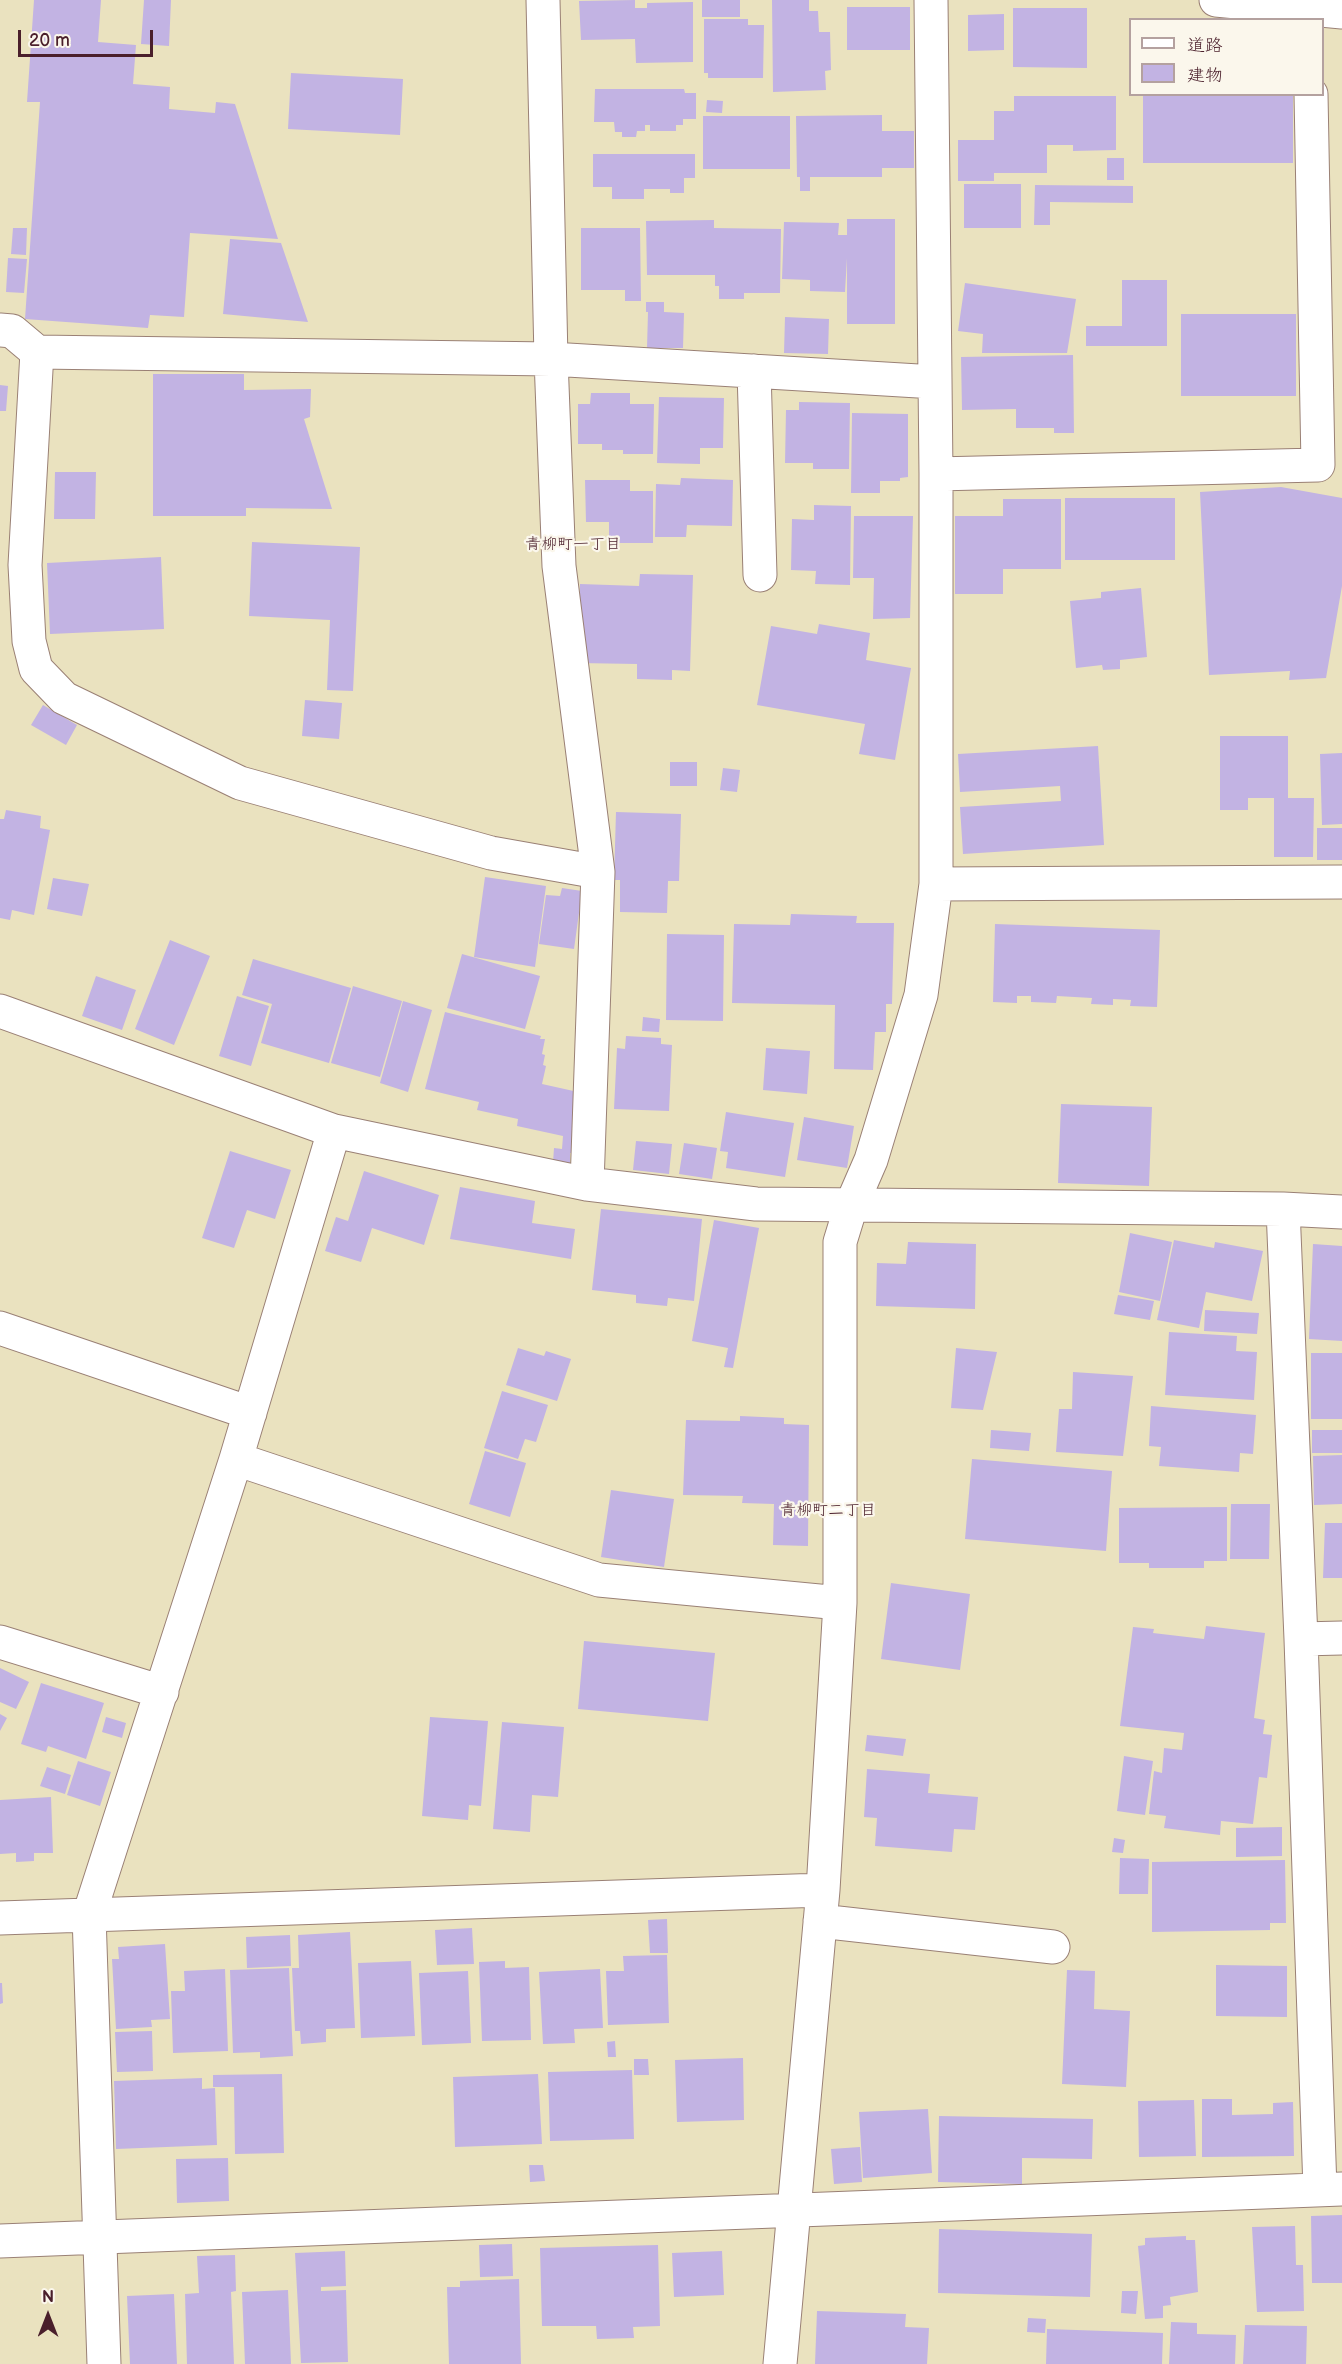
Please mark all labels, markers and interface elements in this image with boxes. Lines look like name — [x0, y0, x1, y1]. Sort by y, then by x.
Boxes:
scale bar — [21, 18, 156, 56]
legend — [1129, 18, 1324, 96]
text: 20 m — [29, 30, 70, 51]
text: 道路 — [1187, 35, 1223, 56]
text: 建物 — [1187, 65, 1223, 86]
district label: 青柳町一丁目 — [525, 535, 621, 555]
district label: 青柳町二丁目 — [780, 1501, 876, 1521]
north arrow — [18, 2286, 78, 2346]
text: N — [42, 2288, 54, 2307]

